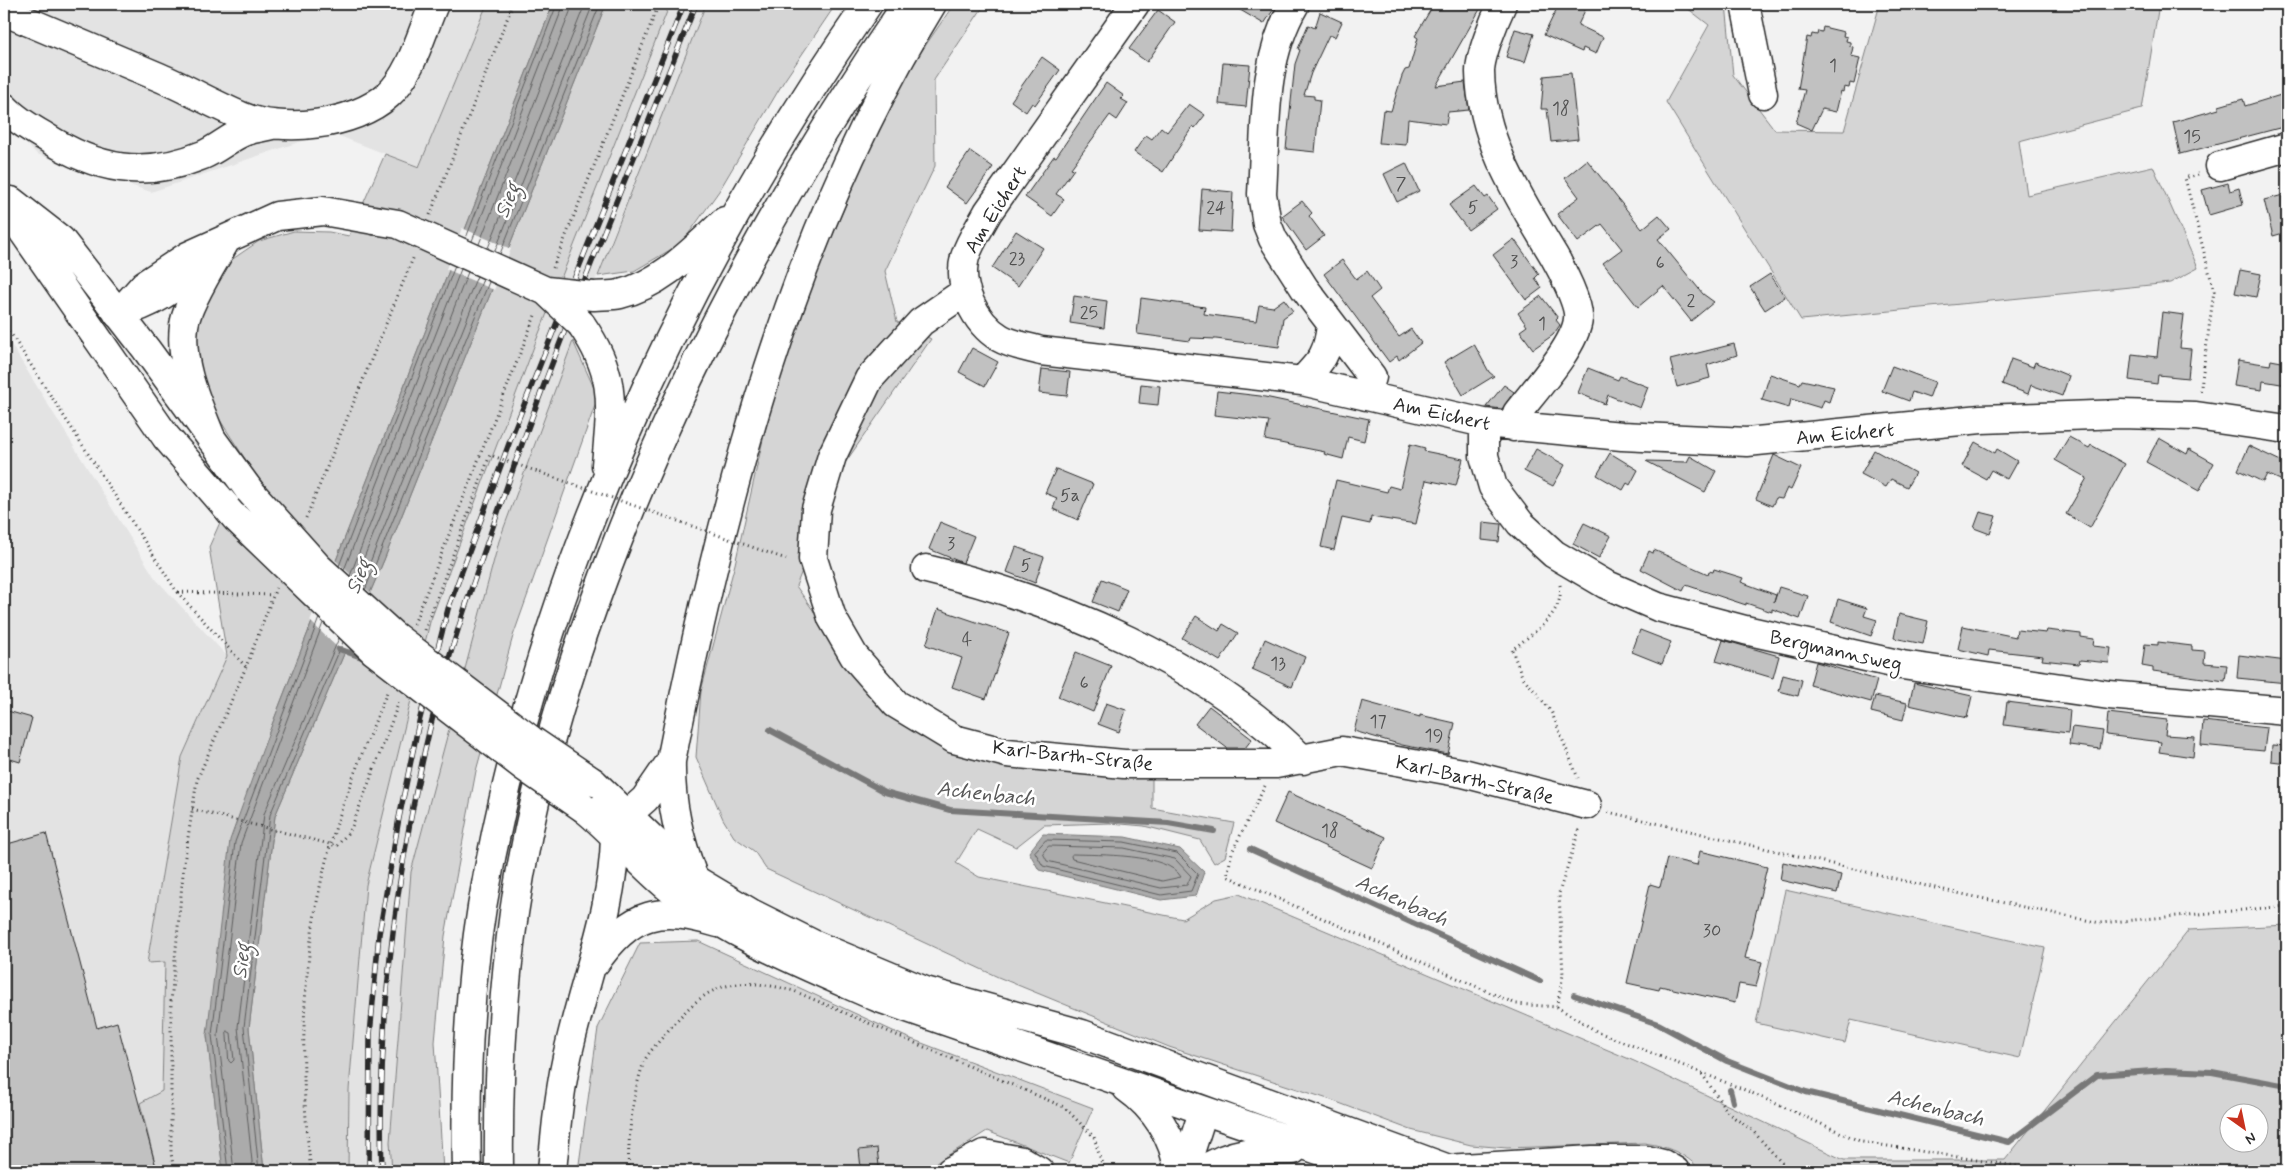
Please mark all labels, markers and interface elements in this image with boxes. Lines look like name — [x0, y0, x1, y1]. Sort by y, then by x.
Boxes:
house number: 1 — [1829, 54, 1837, 78]
house number: 18 — [1552, 97, 1570, 121]
house number: 15 — [2183, 125, 2201, 149]
street label: Am Eichert — [959, 161, 1034, 259]
house number: 7 — [1396, 172, 1407, 196]
water label: Sieg — [488, 177, 530, 223]
house number: 24 — [1206, 196, 1226, 220]
house number: 5 — [1468, 196, 1479, 220]
house number: 23 — [1009, 247, 1026, 271]
house number: 3 — [1510, 250, 1518, 274]
house number: 6 — [1655, 251, 1665, 275]
house number: 2 — [1687, 289, 1696, 313]
house number: 25 — [1080, 301, 1098, 325]
house number: 1 — [1538, 312, 1546, 336]
street label: Am Eichert — [1391, 391, 1493, 438]
street label: Am Eichert — [1795, 417, 1895, 452]
house number: 5a — [1060, 484, 1080, 508]
house number: 3 — [947, 532, 955, 556]
water label: Sieg — [339, 553, 381, 599]
house number: 5 — [1021, 554, 1032, 578]
street label: Bergmannsweg — [1767, 624, 1904, 680]
house number: 4 — [962, 628, 972, 652]
house number: 13 — [1270, 652, 1286, 676]
house number: 6 — [1079, 671, 1089, 695]
house number: 17 — [1369, 710, 1387, 734]
house number: 19 — [1425, 724, 1443, 748]
street label: Karl-Barth-Straße — [991, 735, 1155, 778]
street label: Karl-Barth-Straße — [1393, 749, 1557, 812]
water label: Achenbach — [935, 775, 1037, 813]
house number: 18 — [1321, 819, 1339, 843]
water label: Achenbach — [1351, 868, 1453, 934]
house number: 30 — [1703, 919, 1721, 943]
water label: Sieg — [226, 940, 260, 981]
water label: Achenbach — [1885, 1082, 1987, 1134]
north arrow — [2218, 1102, 2268, 1152]
text: N — [2242, 1128, 2259, 1148]

